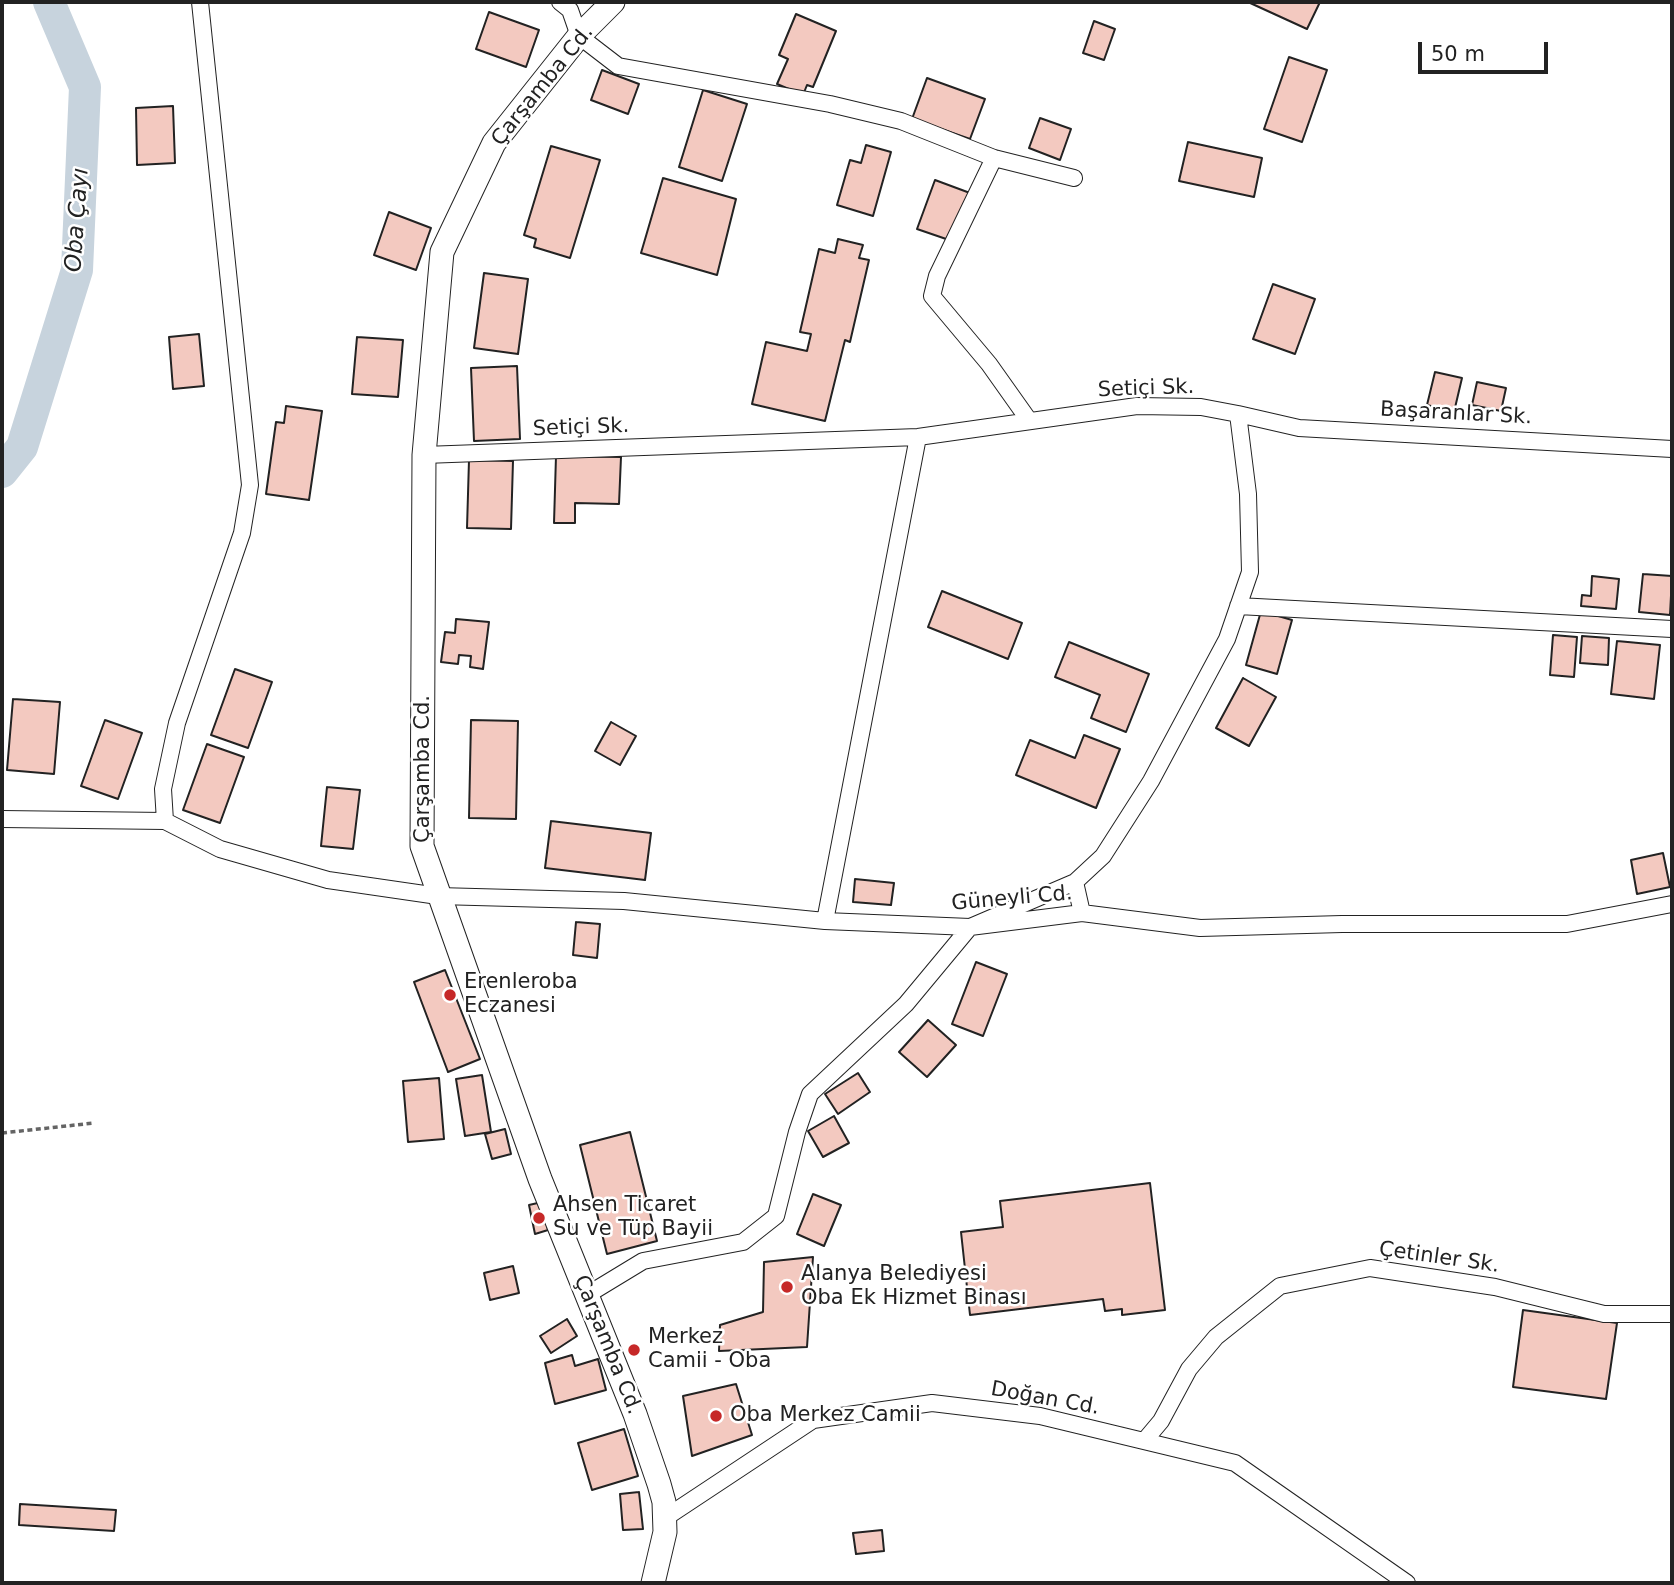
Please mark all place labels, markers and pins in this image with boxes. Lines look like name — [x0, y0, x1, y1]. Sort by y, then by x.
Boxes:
place label: Erenleroba Eczanesi — [464, 970, 578, 1020]
marker: Erenleroba Eczanesi — [442, 987, 458, 1003]
place label: Ahsen Ticaret Su ve Tüp Bayii — [553, 1193, 713, 1243]
marker: Ahsen Ticaret Su ve Tüp Bayii — [531, 1210, 547, 1226]
place label: Alanya Belediyesi Oba Ek Hizmet Binası — [801, 1262, 1027, 1312]
marker: Alanya Belediyesi Oba Ek Hizmet Binası — [779, 1279, 795, 1295]
place label: Merkez Camii - Oba — [648, 1325, 771, 1375]
marker: Merkez Camii - Oba — [626, 1342, 642, 1358]
place label: Oba Merkez Camii — [730, 1403, 921, 1429]
marker: Oba Merkez Camii — [708, 1408, 724, 1424]

